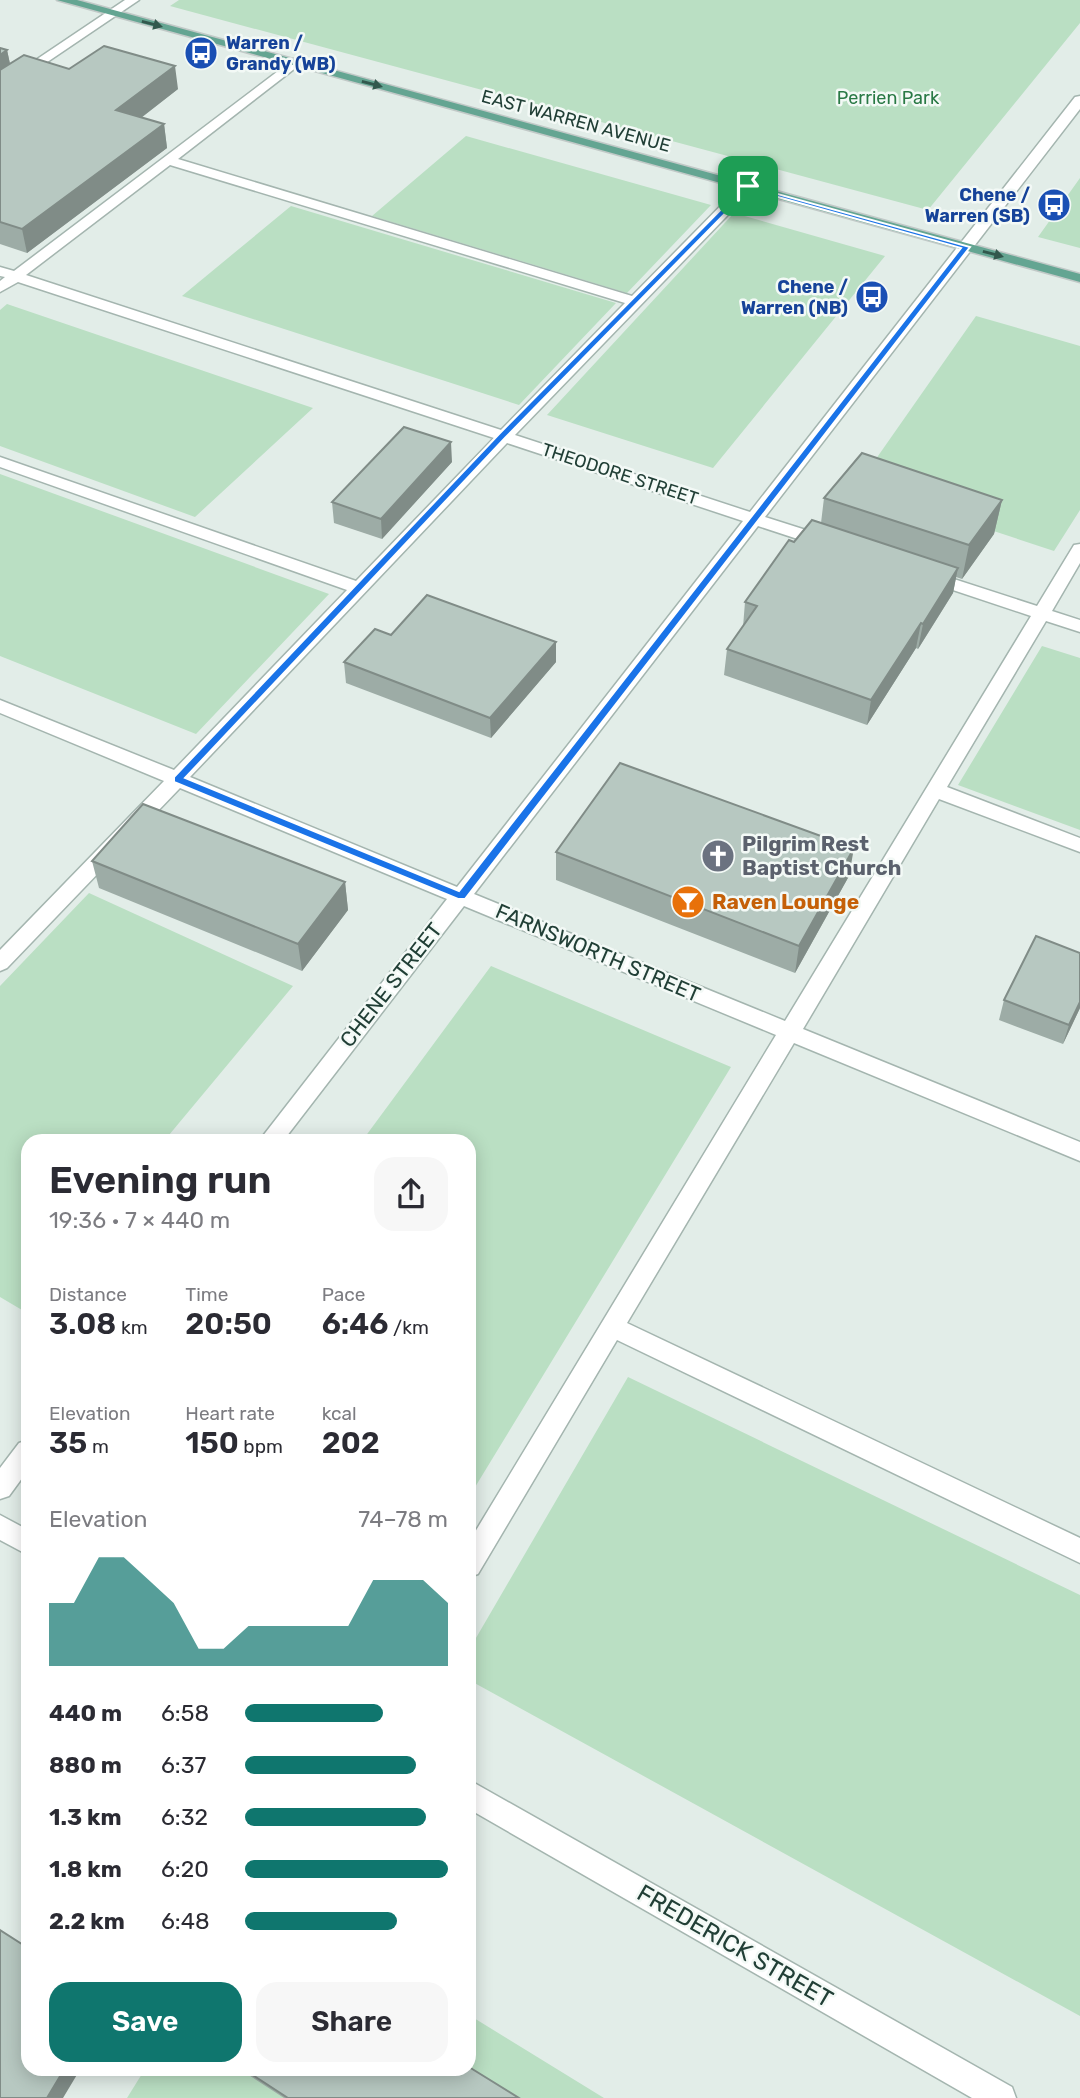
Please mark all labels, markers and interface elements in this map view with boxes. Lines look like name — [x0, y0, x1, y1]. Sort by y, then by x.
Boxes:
one-way arrow — [142, 20, 163, 30]
place label: Warren / Grandy (WB) — [226, 32, 336, 75]
bus stop icon: Warren / Grandy (WB) — [182, 34, 220, 72]
one-way arrow — [361, 79, 383, 90]
street label: EAST WARREN AVENUE — [479, 85, 673, 157]
park label: Perrien Park — [837, 87, 940, 109]
pin — [718, 156, 778, 216]
icon: arrive — [729, 167, 767, 205]
place label: Chene / Warren (SB) — [925, 184, 1030, 227]
bus stop icon: Chene / Warren (SB) — [1035, 186, 1073, 224]
one-way arrow — [982, 250, 1003, 260]
place label: Chene / Warren (NB) — [741, 276, 848, 319]
bus stop icon: Chene / Warren (NB) — [853, 278, 891, 316]
street label: THEODORE STREET — [539, 438, 701, 510]
place label: Pilgrim Rest Baptist Church — [742, 831, 901, 880]
church icon: Pilgrim Rest Baptist Church — [699, 837, 737, 875]
bar icon: Raven Lounge — [669, 883, 707, 921]
place label: Raven Lounge — [712, 889, 859, 914]
street label: FARNSWORTH STREET — [492, 898, 704, 1007]
street label: CHENE STREET — [334, 918, 447, 1052]
text: Evening run — [49, 1157, 272, 1203]
button: share — [374, 1157, 448, 1231]
text: 19:36 · 7 × 440 m — [49, 1206, 230, 1234]
text: Distance — [49, 1283, 127, 1306]
text: Time — [185, 1283, 228, 1306]
text: Pace — [322, 1283, 365, 1306]
text: 3.08 — [49, 1306, 116, 1342]
text: 20:50 — [185, 1306, 272, 1342]
text: 6:46 — [322, 1306, 388, 1342]
text: km — [116, 1316, 148, 1339]
text: /km — [388, 1316, 429, 1339]
text: Elevation — [49, 1402, 130, 1425]
text: Heart rate — [185, 1402, 275, 1425]
text: kcal — [322, 1402, 357, 1425]
text: 35 — [49, 1425, 87, 1461]
text: 150 — [185, 1425, 239, 1461]
text: 202 — [322, 1425, 380, 1461]
text: m — [87, 1435, 109, 1458]
text: bpm — [239, 1435, 283, 1458]
text: Elevation — [49, 1505, 148, 1533]
text: 74–78 m — [358, 1505, 448, 1533]
text: 440 m — [49, 1699, 122, 1727]
text: 6:58 — [161, 1699, 209, 1727]
text: 880 m — [49, 1751, 122, 1779]
text: 6:37 — [161, 1751, 206, 1779]
text: 1.3 km — [49, 1803, 122, 1831]
text: 6:32 — [161, 1803, 208, 1831]
text: 1.8 km — [49, 1855, 122, 1883]
text: 6:20 — [161, 1855, 209, 1883]
street label: FREDERICK STREET — [632, 1879, 838, 2013]
text: 2.2 km — [49, 1907, 125, 1935]
text: 6:48 — [161, 1907, 210, 1935]
button: Save — [49, 1982, 242, 2062]
button: Share — [256, 1982, 448, 2062]

